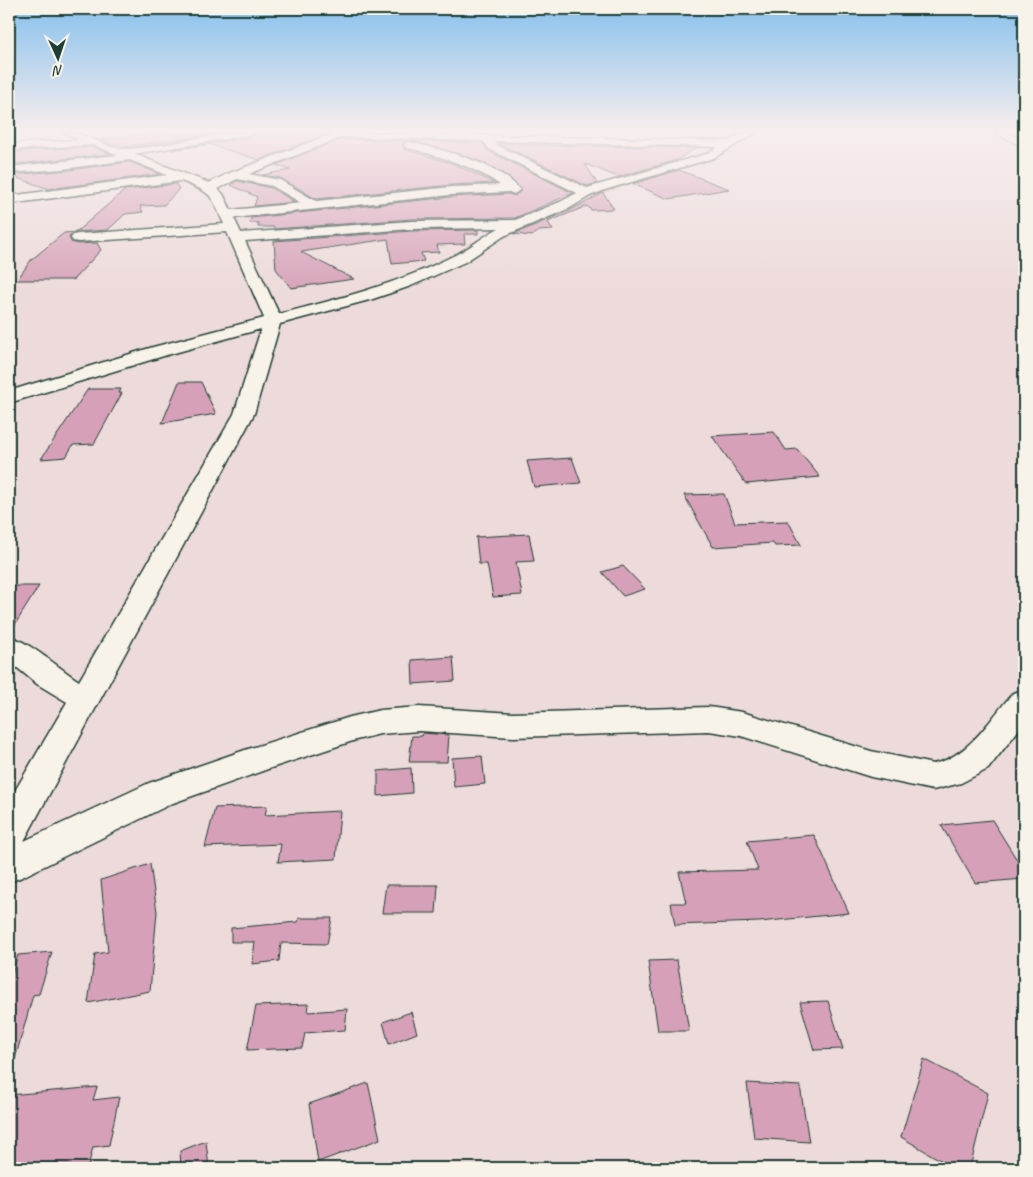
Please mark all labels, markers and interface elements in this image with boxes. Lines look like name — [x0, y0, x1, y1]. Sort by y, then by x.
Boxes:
north arrow — [32, 32, 82, 82]
text: N — [52, 62, 63, 79]

